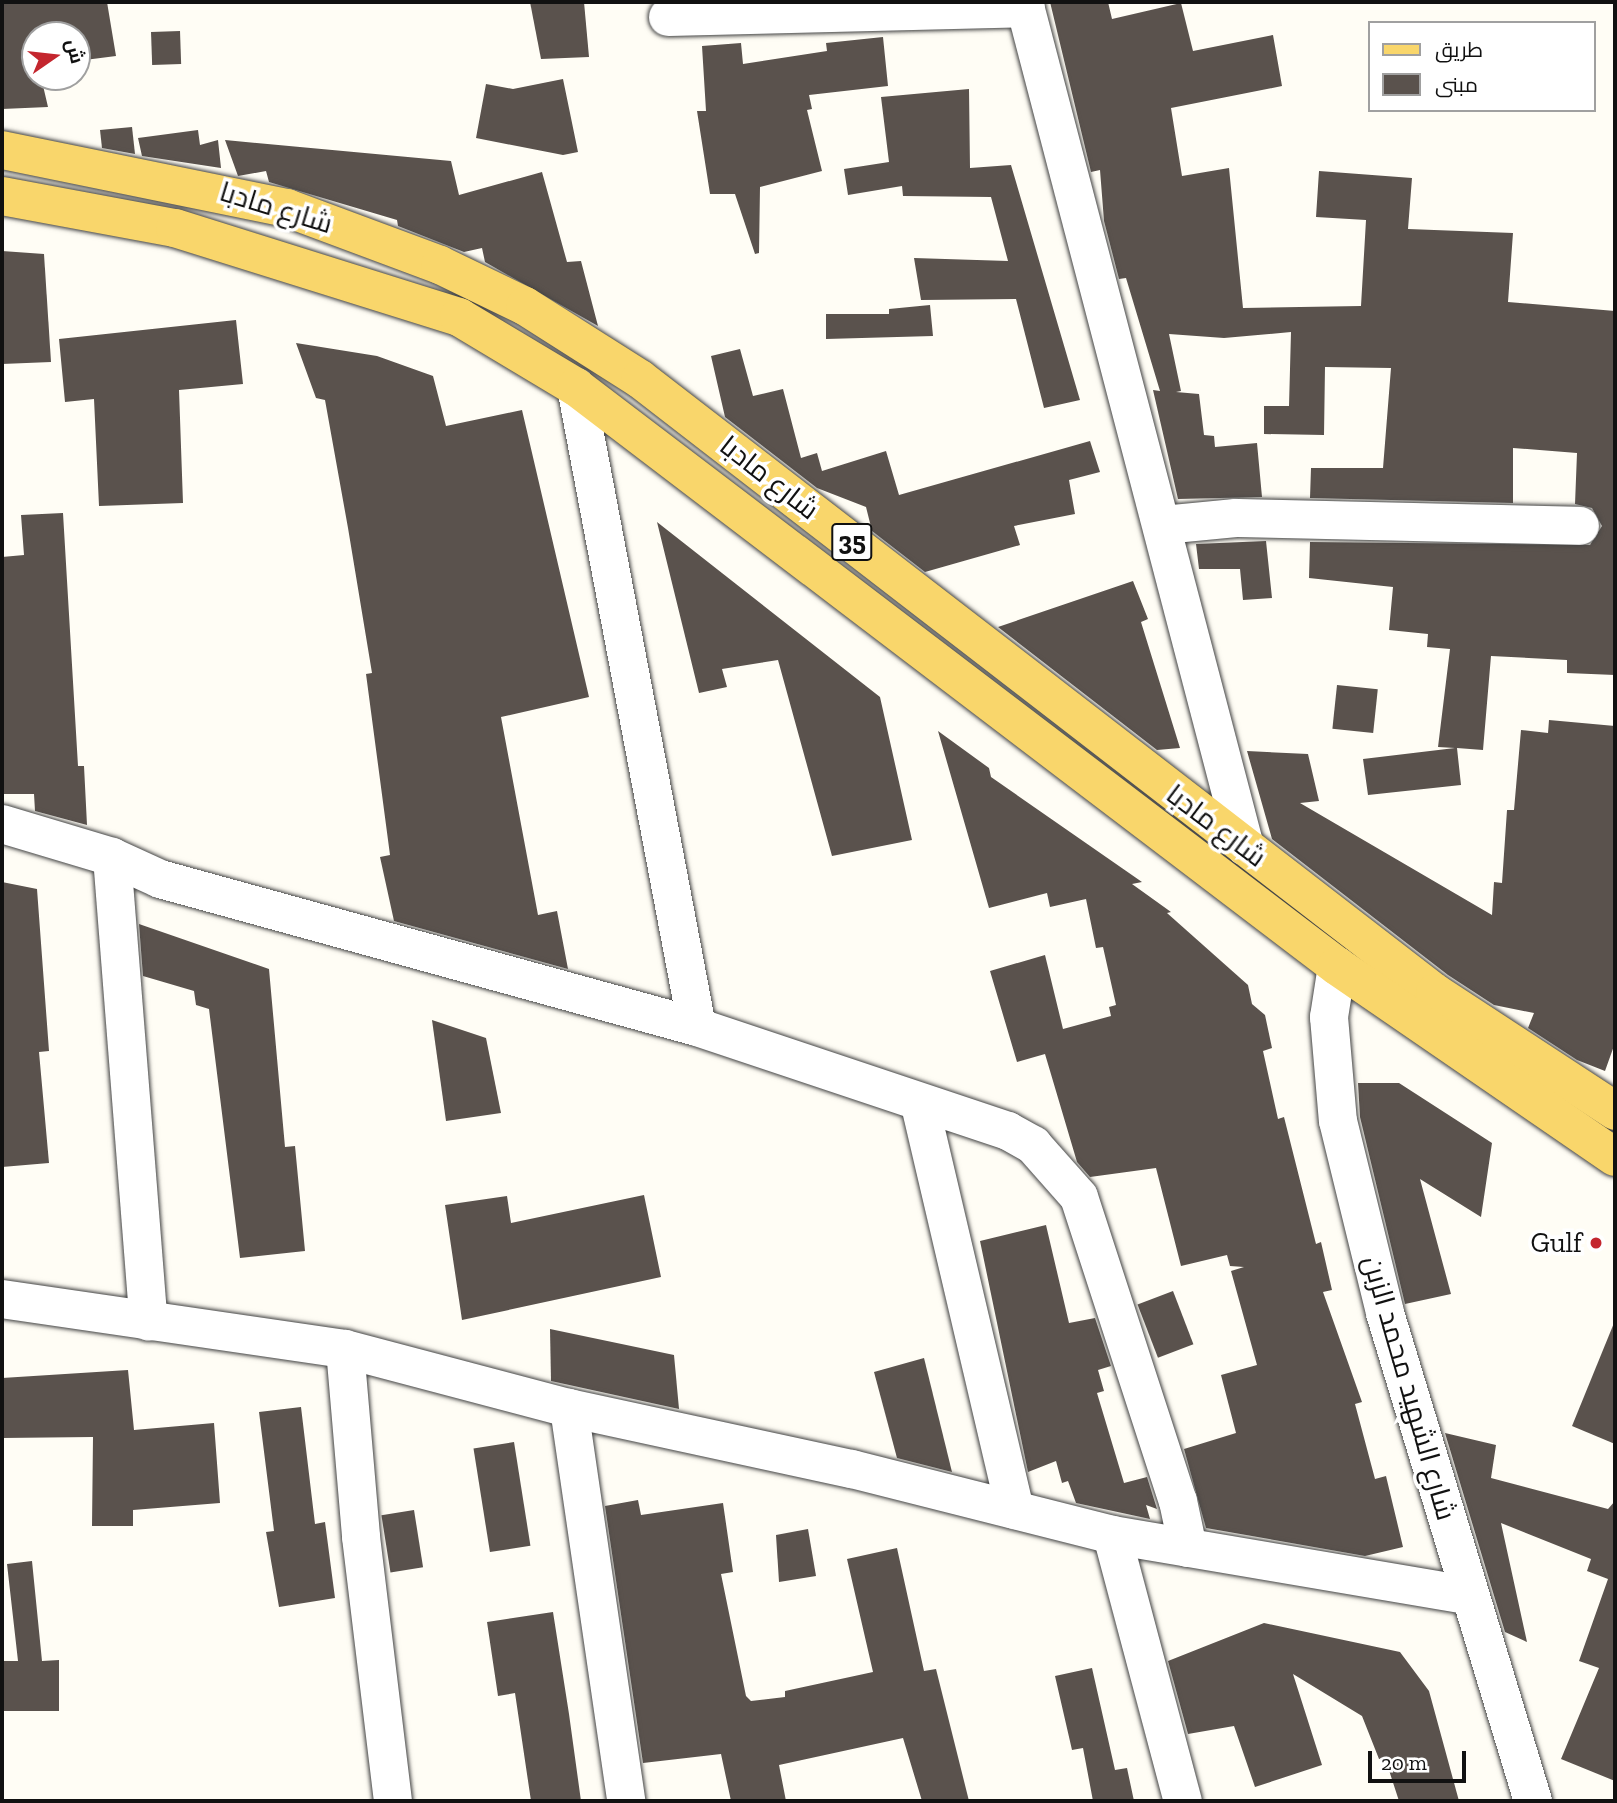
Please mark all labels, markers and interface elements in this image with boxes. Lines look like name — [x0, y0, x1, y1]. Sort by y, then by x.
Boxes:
north arrow — [21, 21, 91, 91]
legend — [1368, 21, 1596, 112]
text: ش — [61, 37, 89, 66]
text: طريق — [1435, 37, 1483, 62]
text: مبنى — [1435, 72, 1478, 97]
street label: شارع مادبا — [216, 175, 336, 241]
street label: شارع مادبا — [713, 429, 825, 527]
road number: 35 — [831, 520, 873, 564]
street label: شارع مادبا — [1160, 778, 1272, 874]
place label: Gulf — [1531, 1226, 1582, 1260]
marker: Gulf — [1588, 1235, 1604, 1251]
street label: شارع الشهيد محمد الزبن — [1355, 1252, 1463, 1524]
scale bar — [1372, 1736, 1470, 1780]
text: 20 m — [1381, 1750, 1427, 1775]

